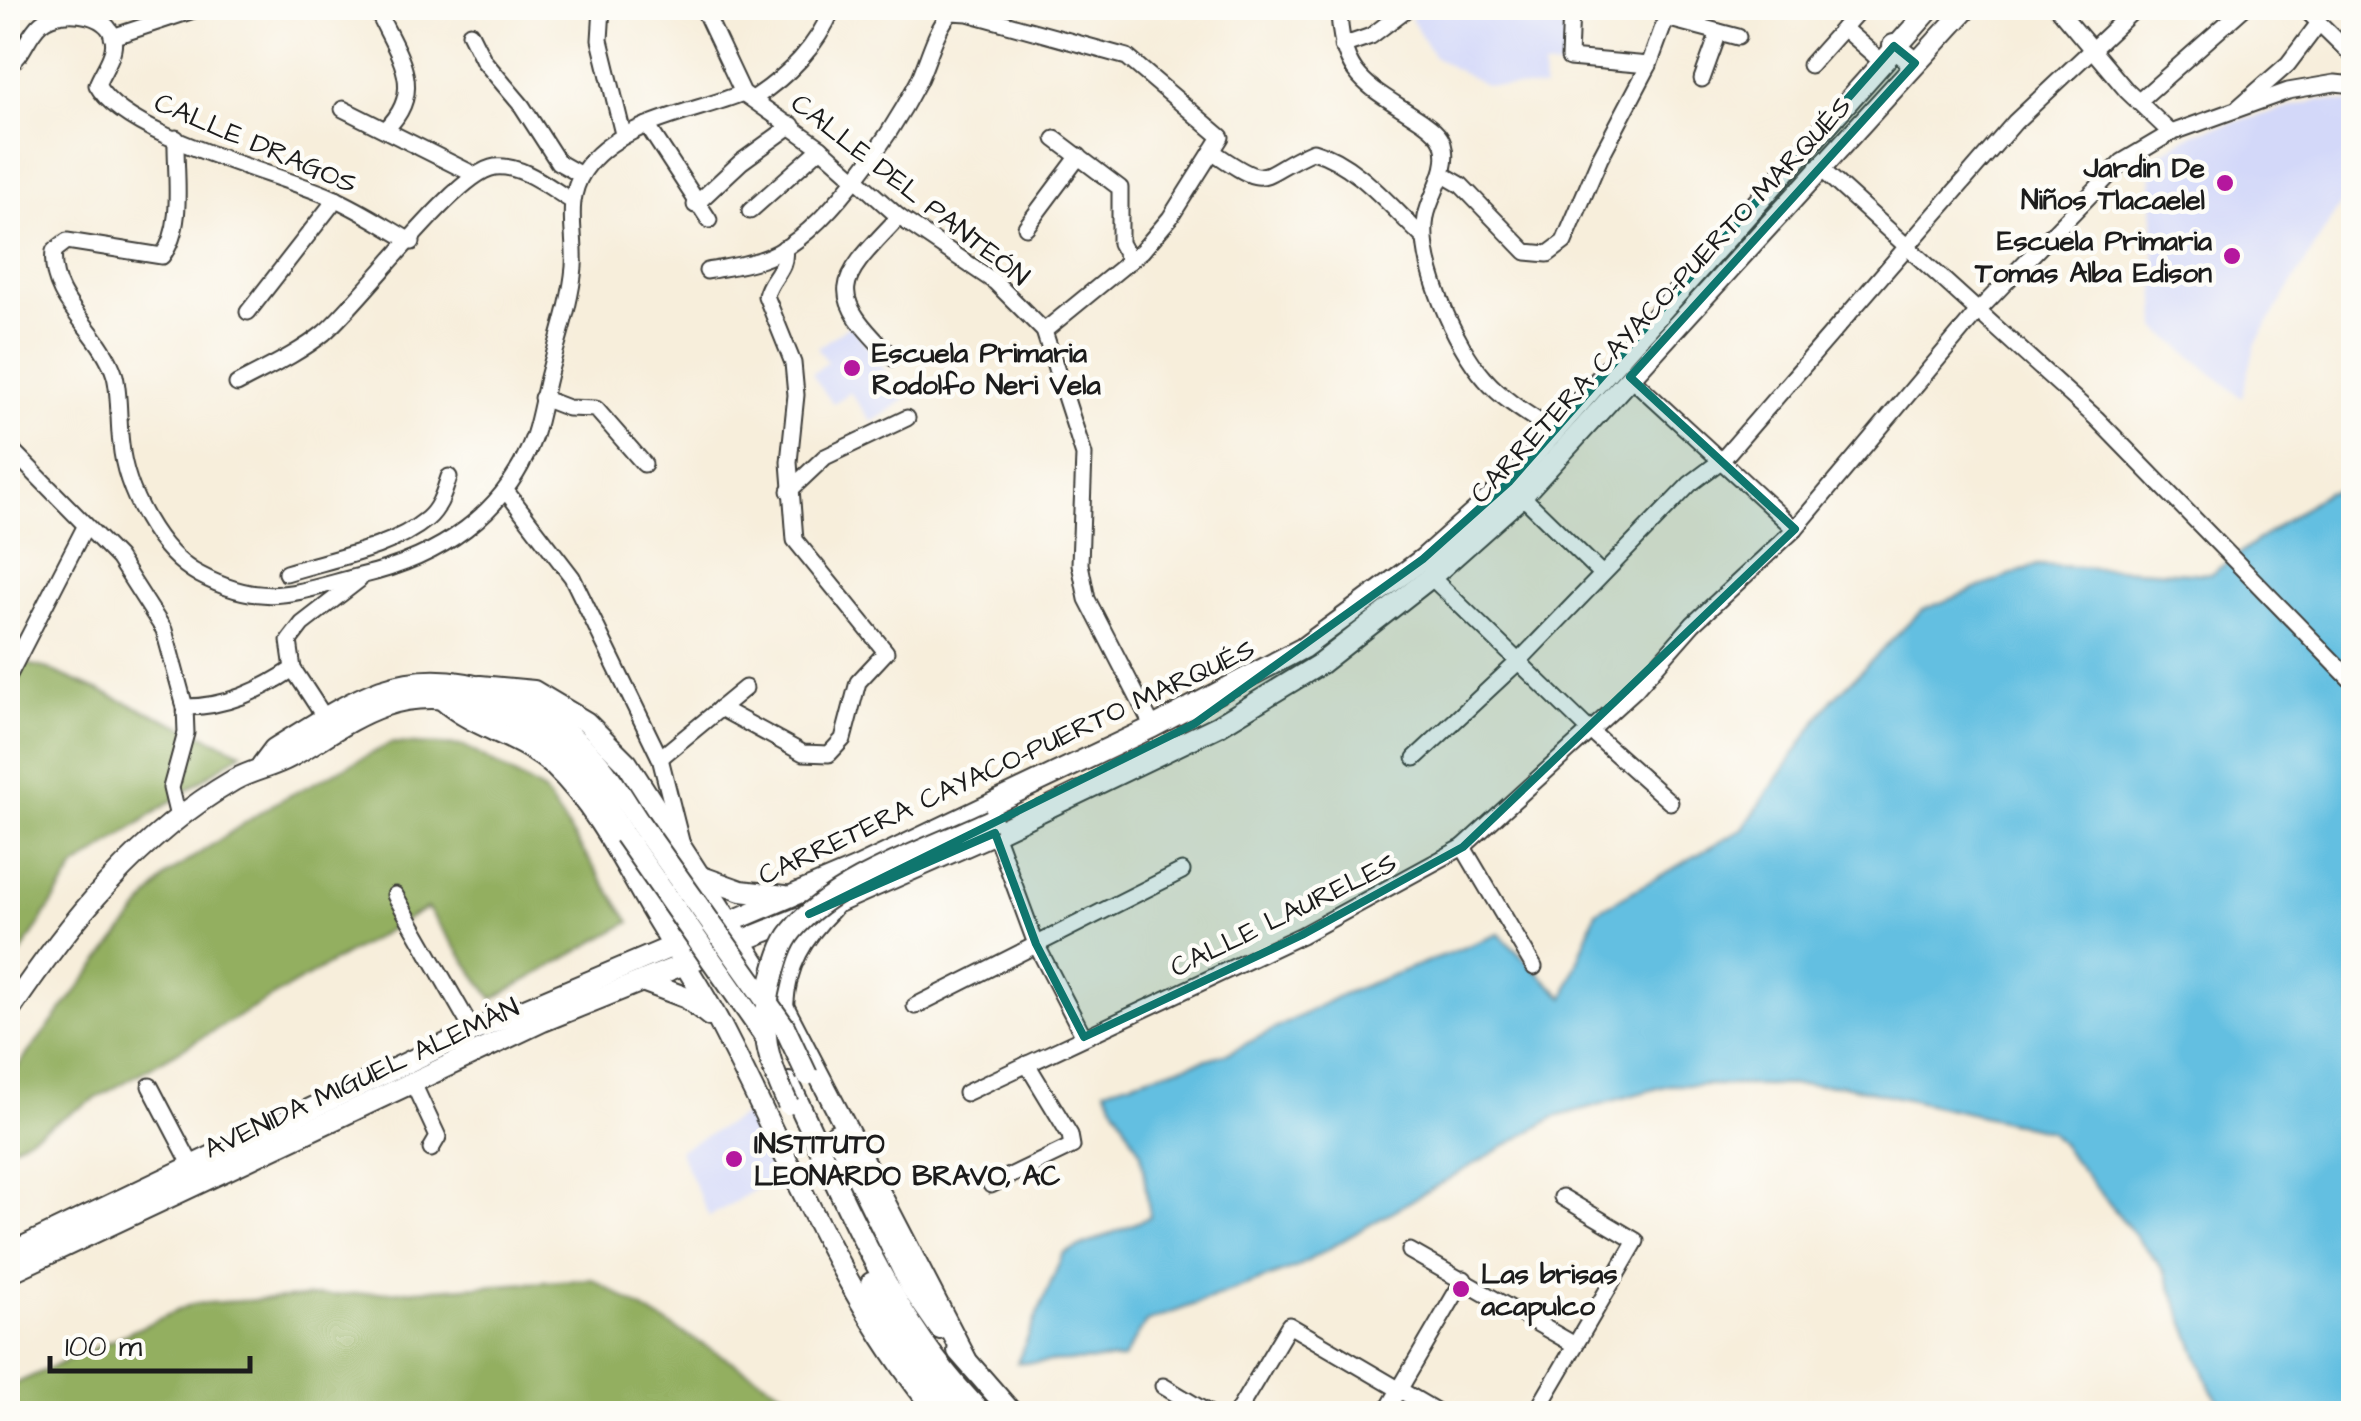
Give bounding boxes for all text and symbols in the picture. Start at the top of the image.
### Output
street label: CALLE DRAGOS [148,83,363,204]
street label: CALLE DEL PANTEÓN [782,85,1038,296]
street label: CARRETERA CAYACO-PUERTO MARQUÉS [1461,88,1861,512]
place label: Jardin De Niños Tlacaelel [2021,149,2205,220]
marker: Jardin De Niños Tlacaelel [2214,172,2236,194]
place label: Escuela Primaria Tomas Alba Edison [1974,222,2213,293]
marker: Escuela Primaria Tomas Alba Edison [2221,245,2243,267]
place label: Escuela Primaria Rodolfo Neri Vela [872,334,1102,405]
marker: Escuela Primaria Rodolfo Neri Vela [841,357,863,379]
street label: CARRETERA CAYACO-PUERTO MARQUÉS [752,630,1261,895]
street label: CALLE LAURELES [1164,843,1404,987]
street label: AVENIDA MIGUEL ALEMÁN [198,988,525,1169]
place label: INSTITUTO LEONARDO BRAVO, AC [754,1125,1061,1196]
marker: INSTITUTO LEONARDO BRAVO, AC [723,1148,745,1170]
place label: Las brisas acapulco [1481,1255,1618,1327]
marker: Las brisas acapulco [1450,1278,1472,1300]
scale bar [50,1311,250,1373]
text: 100 m [65,1326,143,1368]

